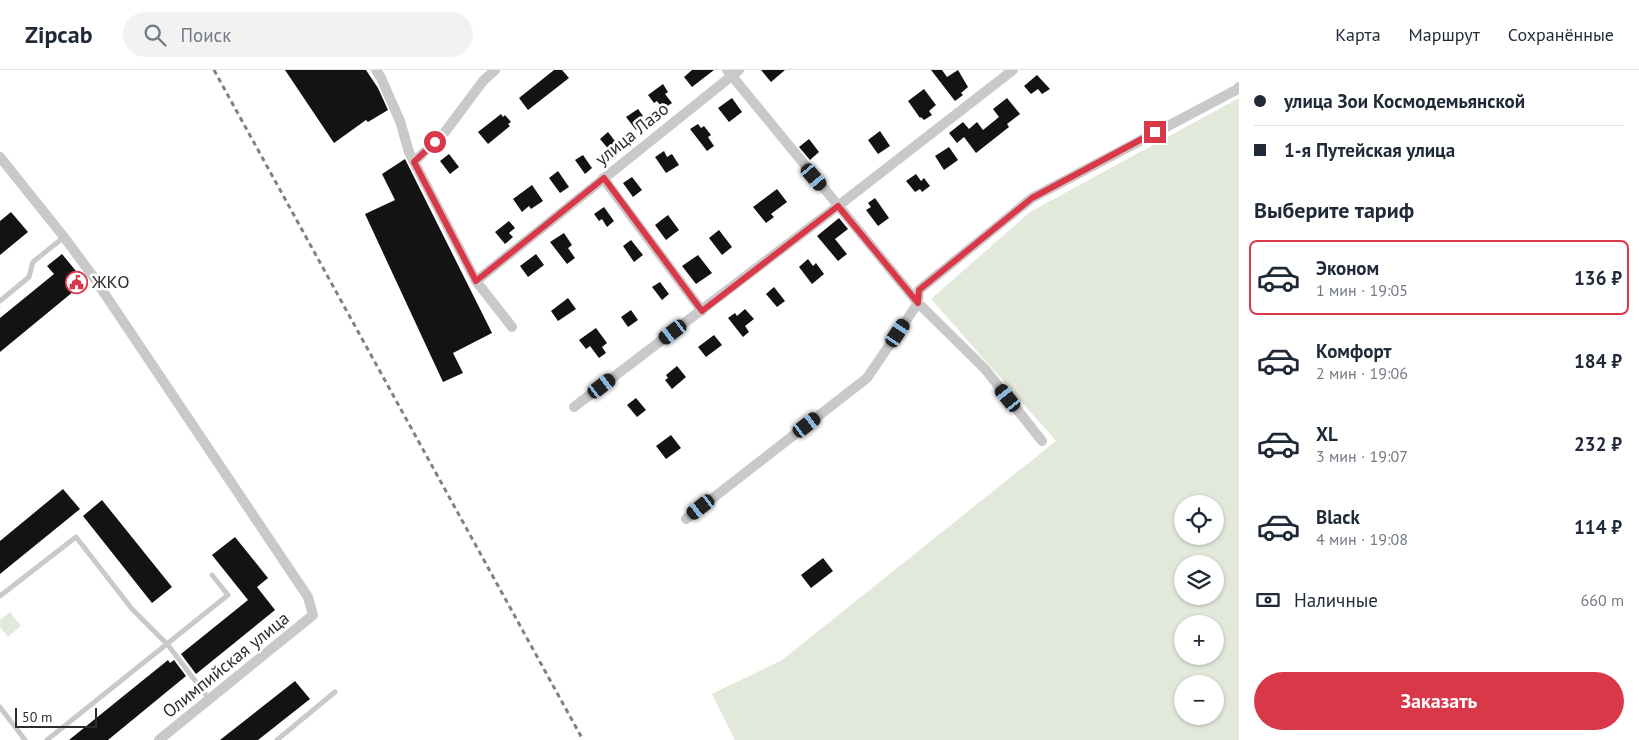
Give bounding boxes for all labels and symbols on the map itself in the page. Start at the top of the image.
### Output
street label: улица Лазо [590,97,673,170]
route end [1144,121,1166,143]
route start [424,131,446,153]
car [798,161,829,193]
public building icon: ЖКО [64,270,88,294]
place label: ЖКО [91,270,129,293]
car [883,316,912,350]
car [656,317,689,347]
car [585,371,618,401]
car [992,382,1023,414]
car [790,410,823,440]
car [684,492,717,522]
street label: Олимпийская улица [158,606,294,723]
scale bar [15,705,98,728]

